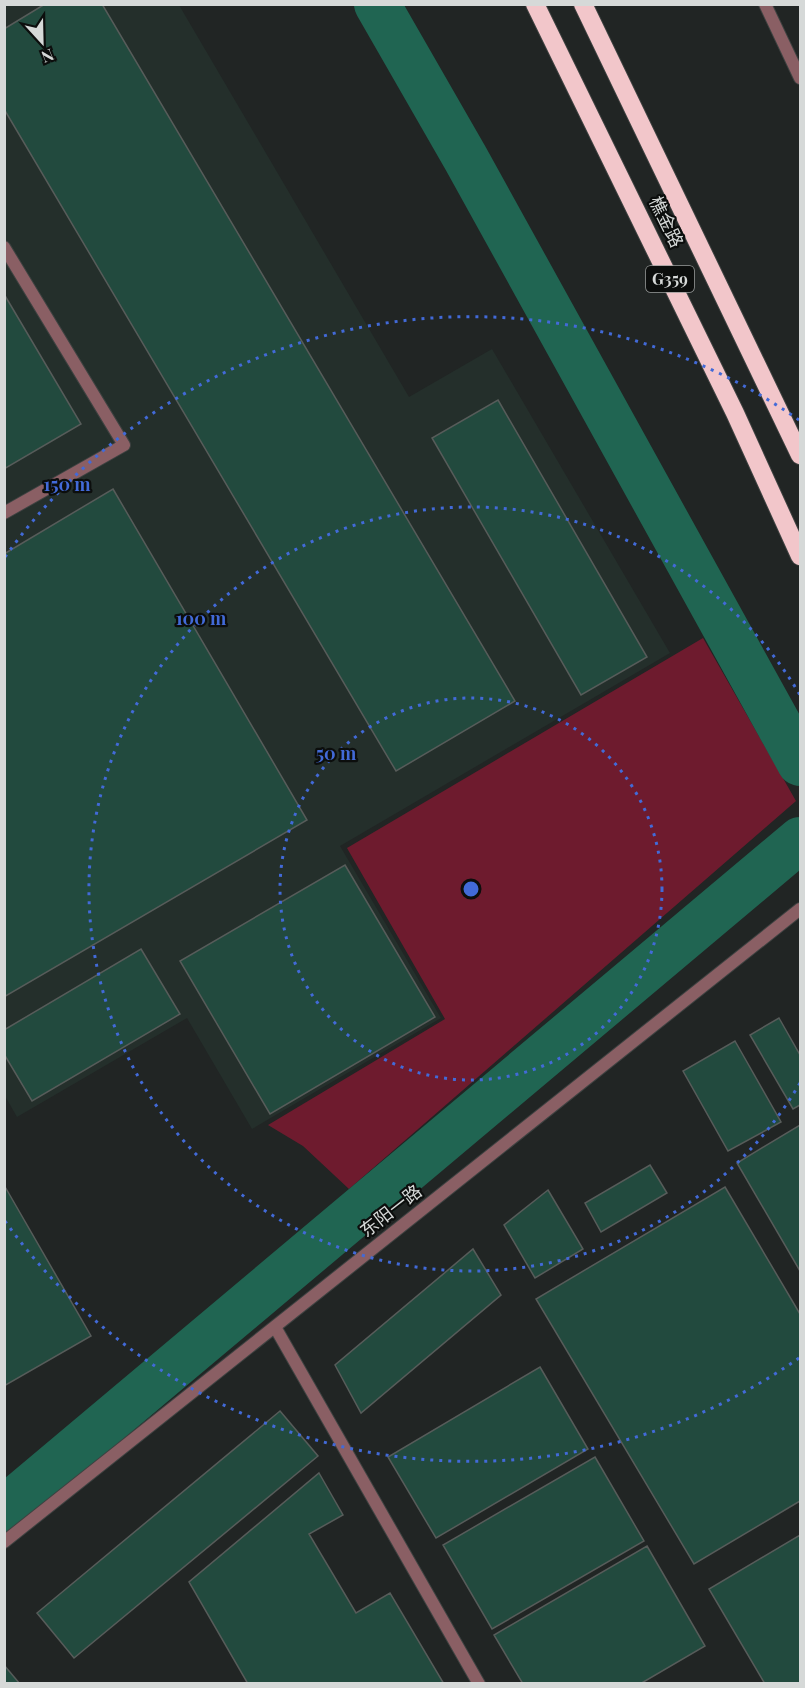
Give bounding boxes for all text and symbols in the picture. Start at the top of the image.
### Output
north arrow [12,12,72,72]
text: N [38,44,57,68]
street label: 樵金路 [644,192,690,251]
road number: G359 [646,266,694,292]
text: 150 m [43,472,91,496]
text: 100 m [176,606,227,630]
text: 50 m [316,741,357,765]
centre of rings [461,879,481,899]
street label: 东阳一路 [355,1179,426,1242]

